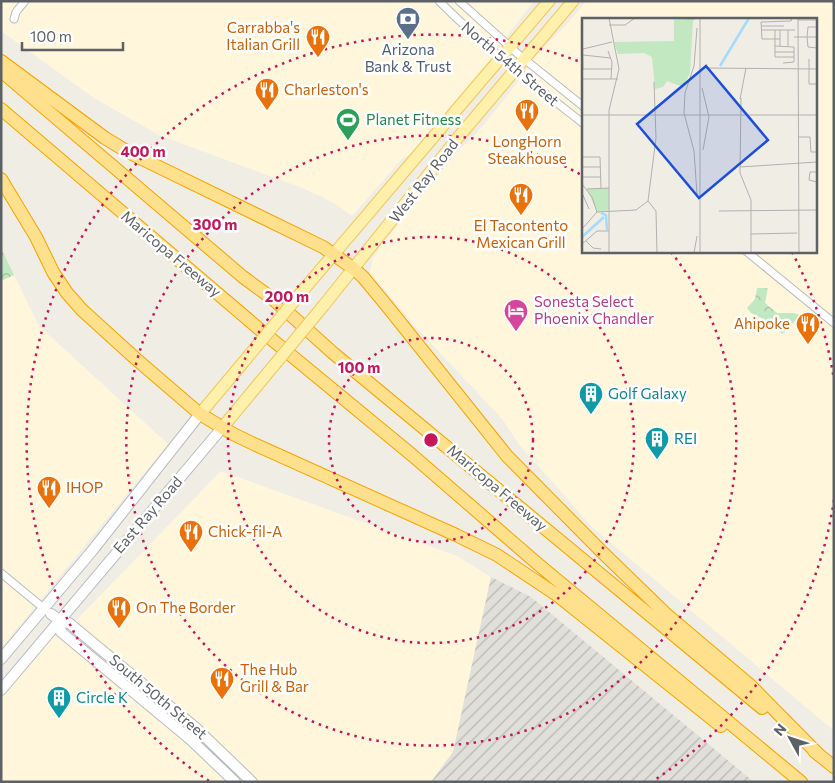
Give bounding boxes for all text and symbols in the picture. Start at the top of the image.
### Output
bank icon: Arizona Bank & Trust [395,6,421,40]
street label: North 54th Street [458,17,563,109]
place label: Carrabba's Italian Grill [226,18,300,53]
inset map [582,18,818,252]
scale bar [22,20,124,52]
restaurant icon: Carrabba's Italian Grill [305,24,331,58]
text: 100 m [30,27,72,45]
place label: Arizona Bank & Trust [365,40,451,75]
restaurant icon: Charleston's [254,77,280,111]
place label: Charleston's [284,80,369,98]
restaurant icon: LongHorn Steakhouse [514,98,540,132]
sports icon: Planet Fitness [335,107,361,141]
place label: Planet Fitness [366,110,461,128]
place label: LongHorn Steakhouse [487,132,567,167]
street label: West Ray Road [385,135,461,226]
text: 400 m [120,142,166,160]
restaurant icon: El Tacontento Mexican Grill [508,182,534,216]
street label: Maricopa Freeway [118,206,225,300]
text: 300 m [193,215,237,233]
place label: El Tacontento Mexican Grill [474,216,568,251]
text: 200 m [265,287,309,305]
place label: Sonesta Select Phoenix Chandler [534,292,654,327]
hotel icon: Sonesta Select Phoenix Chandler [503,298,529,332]
restaurant icon: Ahipoke [795,311,821,345]
place label: Ahipoke [734,314,790,332]
text: 100 m [338,358,380,376]
building icon: Golf Galaxy [578,381,604,415]
place label: Golf Galaxy [608,384,687,402]
building icon: REI [644,426,670,460]
place label: REI [674,429,697,447]
centre of rings [422,431,440,449]
street label: Maricopa Freeway [444,440,551,534]
street label: East Ray Road [109,472,185,556]
restaurant icon: IHOP [36,475,62,509]
place label: IHOP [66,478,103,496]
restaurant icon: Chick-fil-A [178,519,204,553]
place label: Chick-fil-A [208,522,282,540]
restaurant icon: On The Border [106,595,132,629]
place label: On The Border [136,598,236,616]
street label: South 50th Street [106,650,211,742]
place label: The Hub Grill & Bar [240,660,309,695]
restaurant icon: The Hub Grill & Bar [209,666,235,700]
building icon: Circle K [46,685,72,719]
place label: Circle K [76,688,128,706]
north arrow [765,713,815,763]
text: N [770,720,790,739]

